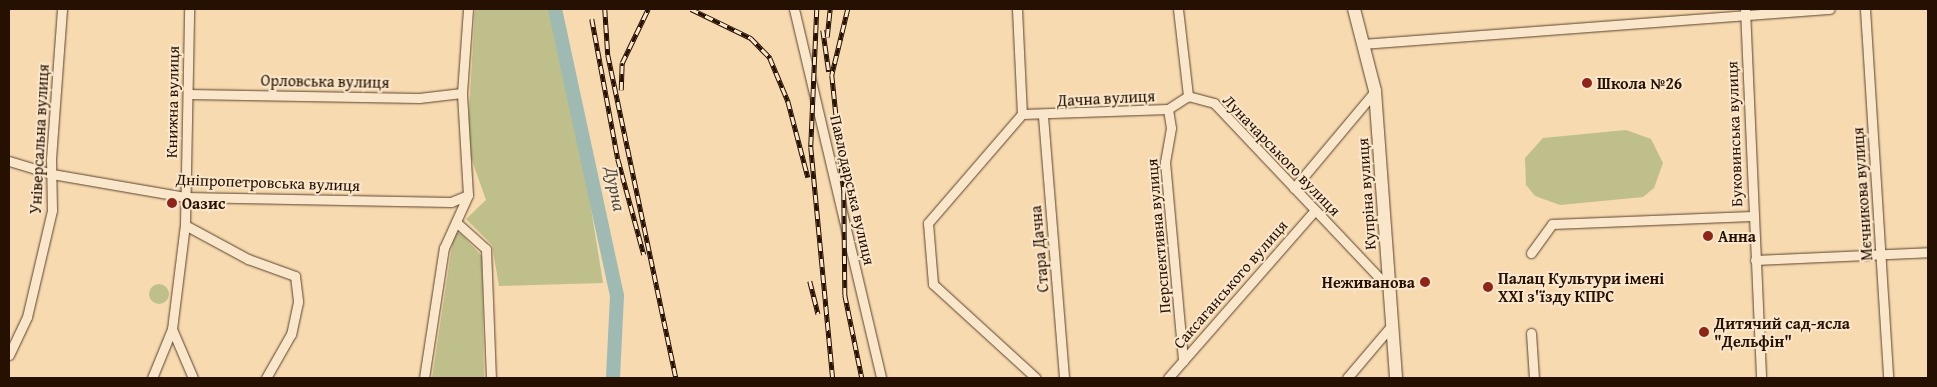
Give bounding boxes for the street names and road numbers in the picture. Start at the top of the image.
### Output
street label: Книжна вулиця [161,46,183,158]
street label: Буковинська вулиця [1722,61,1746,207]
street label: Універсальна вулиця [25,63,53,215]
street label: Орловська вулиця [260,70,390,92]
street label: Дачна вулиця [1056,86,1156,110]
street label: Луначарського вулиця [1219,90,1345,220]
street label: Павлодарська вулиця [826,113,880,267]
street label: Мєчникова вулиця [1848,127,1876,261]
street label: Купріна вулиця [1353,137,1379,251]
street label: Перспективна вулиця [1142,158,1174,314]
street label: Дніпропетровська вулиця [176,169,360,195]
street label: Стара Дачна [1026,205,1052,293]
street label: Саксаганського вулиця [1169,216,1291,352]

